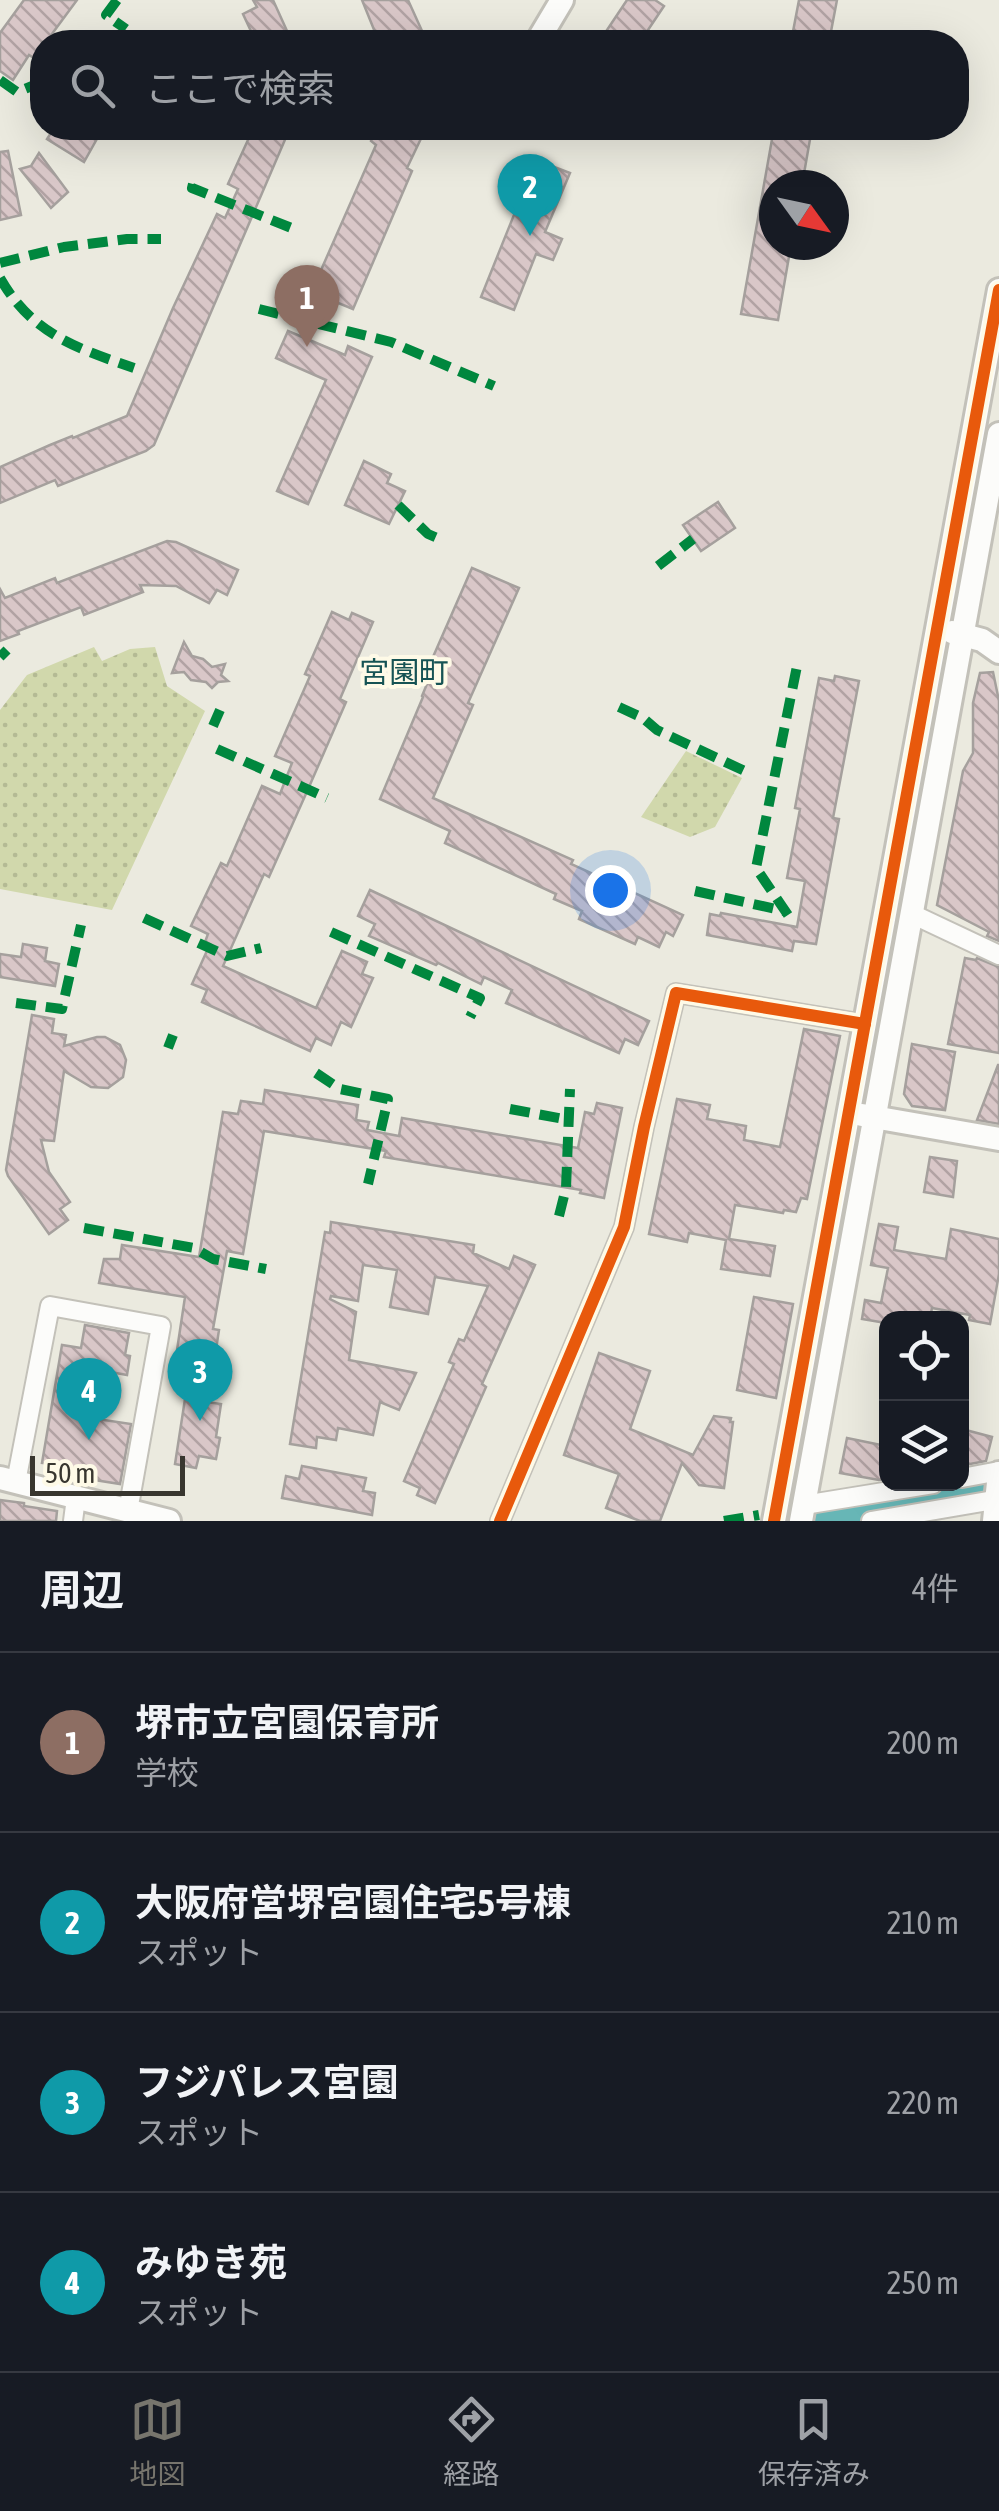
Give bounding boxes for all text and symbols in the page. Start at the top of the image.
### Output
search box [30,30,969,140]
icon: search [65,58,120,113]
text: ここで検索 [145,67,335,110]
pin: 2 [498,154,562,236]
north arrow [759,170,849,260]
pin: 1 [274,264,340,347]
district label: 宮園町 [359,655,449,689]
your location [585,865,636,916]
map controls [879,1311,969,1491]
button: locate [879,1311,969,1401]
pin: 3 [168,1338,232,1421]
pin: 4 [56,1358,122,1440]
button: layers [879,1401,969,1491]
scale bar [30,1451,185,1496]
text: 50 m [45,1457,95,1489]
text: 周辺 [40,1566,124,1614]
text: 4件 [912,1570,959,1607]
text: 堺市立宮園保育所 [135,1701,439,1744]
text: 1 [65,1724,80,1761]
text: 200 m [886,1724,959,1761]
text: 学校 [135,1754,199,1791]
text: 大阪府営堺宮園住宅5号棟 [135,1881,571,1924]
text: 2 [65,1904,80,1941]
text: 210 m [886,1904,959,1941]
text: スポット [135,1934,263,1971]
text: フジパレス宮園 [135,2061,399,2104]
text: 3 [65,2084,80,2121]
text: 220 m [886,2084,959,2121]
text: スポット [135,2114,263,2151]
text: みゆき苑 [135,2241,287,2284]
text: 4 [65,2264,80,2301]
text: 250 m [886,2264,959,2301]
text: スポット [135,2294,263,2331]
tab: 地図 [129,2392,185,2492]
tab: 経路 [443,2392,500,2492]
tab: 保存済み [758,2392,870,2492]

